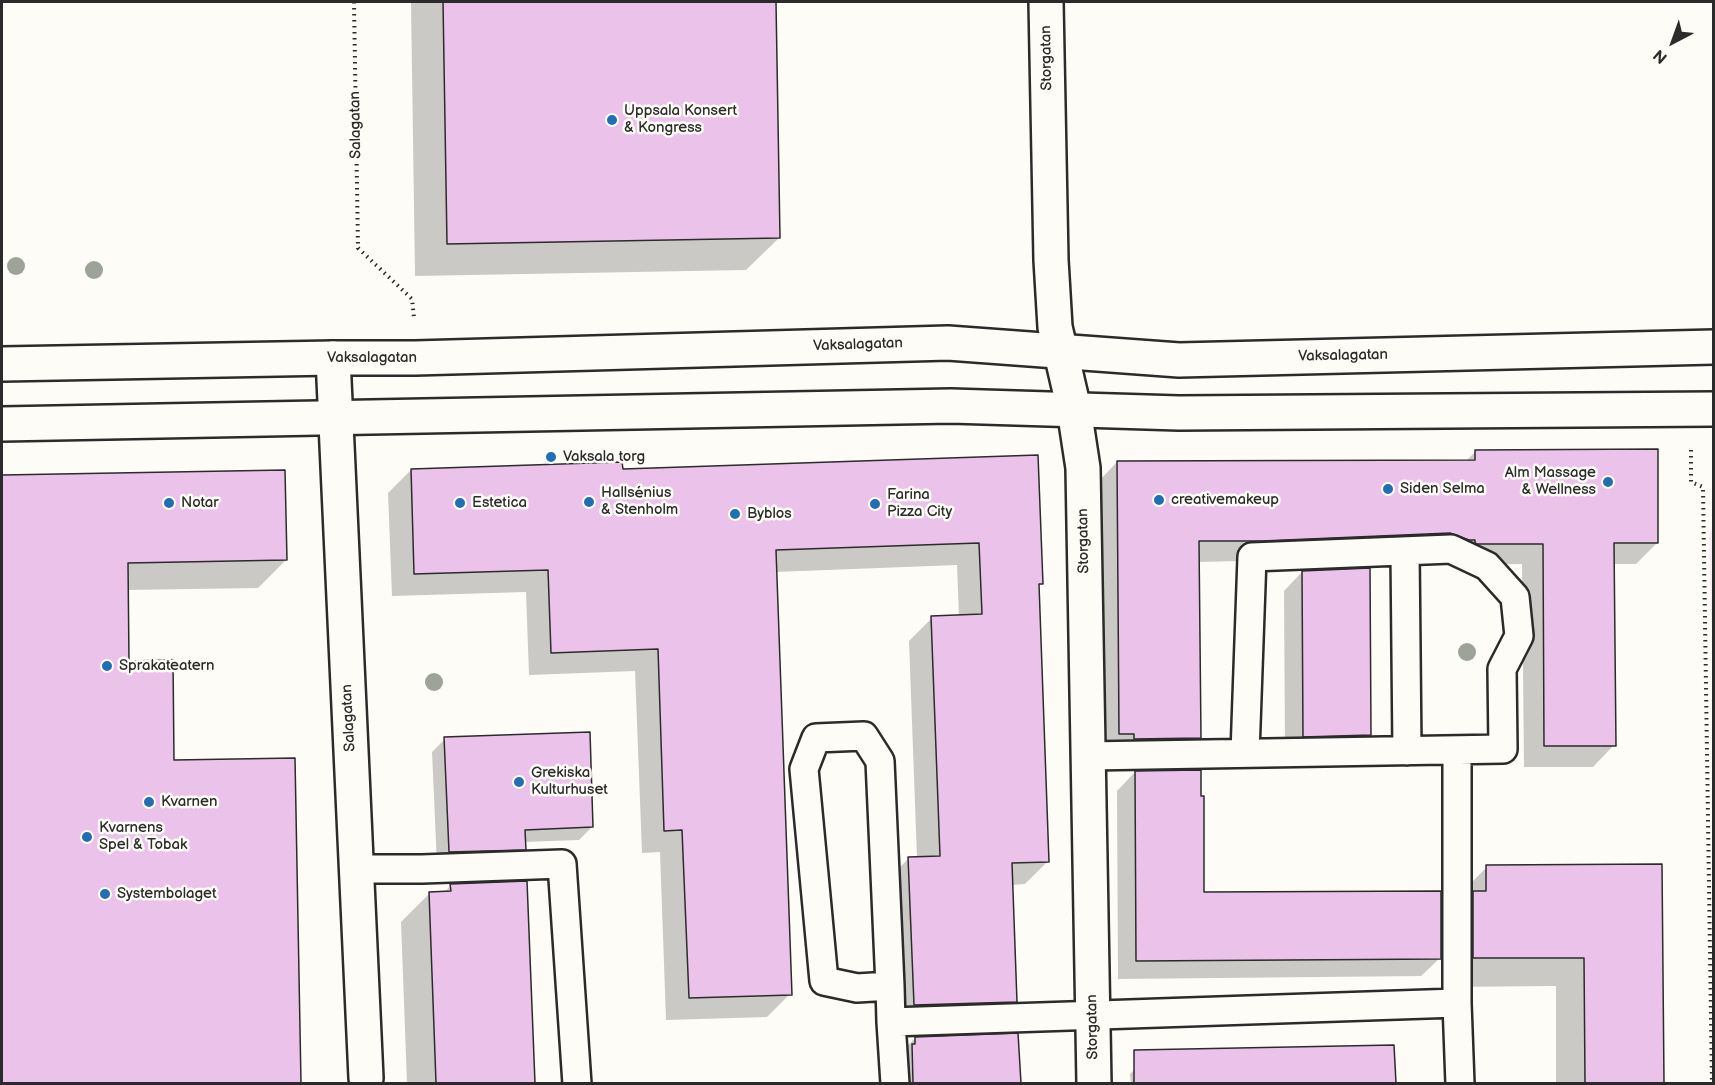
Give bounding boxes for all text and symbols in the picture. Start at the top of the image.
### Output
north arrow [1643,12,1703,72]
street label: Storgatan [1037,25,1057,91]
text: N [1650,45,1672,67]
street label: Salagatan [346,91,366,159]
place label: Uppsala Konsert & Kongress [624,102,737,137]
marker: Uppsala Konsert & Kongress [605,113,619,127]
street label: Vaksalagatan [813,334,903,356]
street label: Vaksalagatan [1298,346,1388,366]
street label: Vaksalagatan [327,349,417,367]
place label: Vaksala torg [563,448,645,466]
marker: Vaksala torg [544,450,558,464]
place label: Alm Massage & Wellness [1505,464,1596,499]
marker: Alm Massage & Wellness [1601,475,1615,489]
place label: Siden Selma [1400,480,1485,498]
marker: Siden Selma [1381,482,1395,496]
place label: Hallsénius & Stenholm [601,484,678,519]
place label: Farina Pizza City [887,486,952,521]
place label: creativemakeup [1171,491,1279,509]
marker: creativemakeup [1152,493,1166,507]
place label: Notar [181,494,219,512]
place label: Estetica [472,494,527,512]
marker: Hallsénius & Stenholm [582,495,596,509]
marker: Notar [162,496,176,510]
marker: Estetica [453,496,467,510]
marker: Farina Pizza City [868,497,882,511]
place label: Byblos [747,505,792,523]
marker: Byblos [728,507,742,521]
street label: Storgatan [1074,508,1094,574]
place label: Sprakateatern [119,657,214,675]
marker: Sprakateatern [100,659,114,673]
street label: Salagatan [338,684,360,752]
place label: Grekiska Kulturhuset [531,764,608,799]
marker: Grekiska Kulturhuset [512,775,526,789]
place label: Kvarnen [161,793,217,811]
marker: Kvarnen [142,795,156,809]
place label: Kvarnens Spel & Tobak [99,819,187,854]
marker: Kvarnens Spel & Tobak [80,830,94,844]
place label: Systembolaget [117,885,217,903]
marker: Systembolaget [98,887,112,901]
street label: Storgatan [1083,994,1103,1060]

